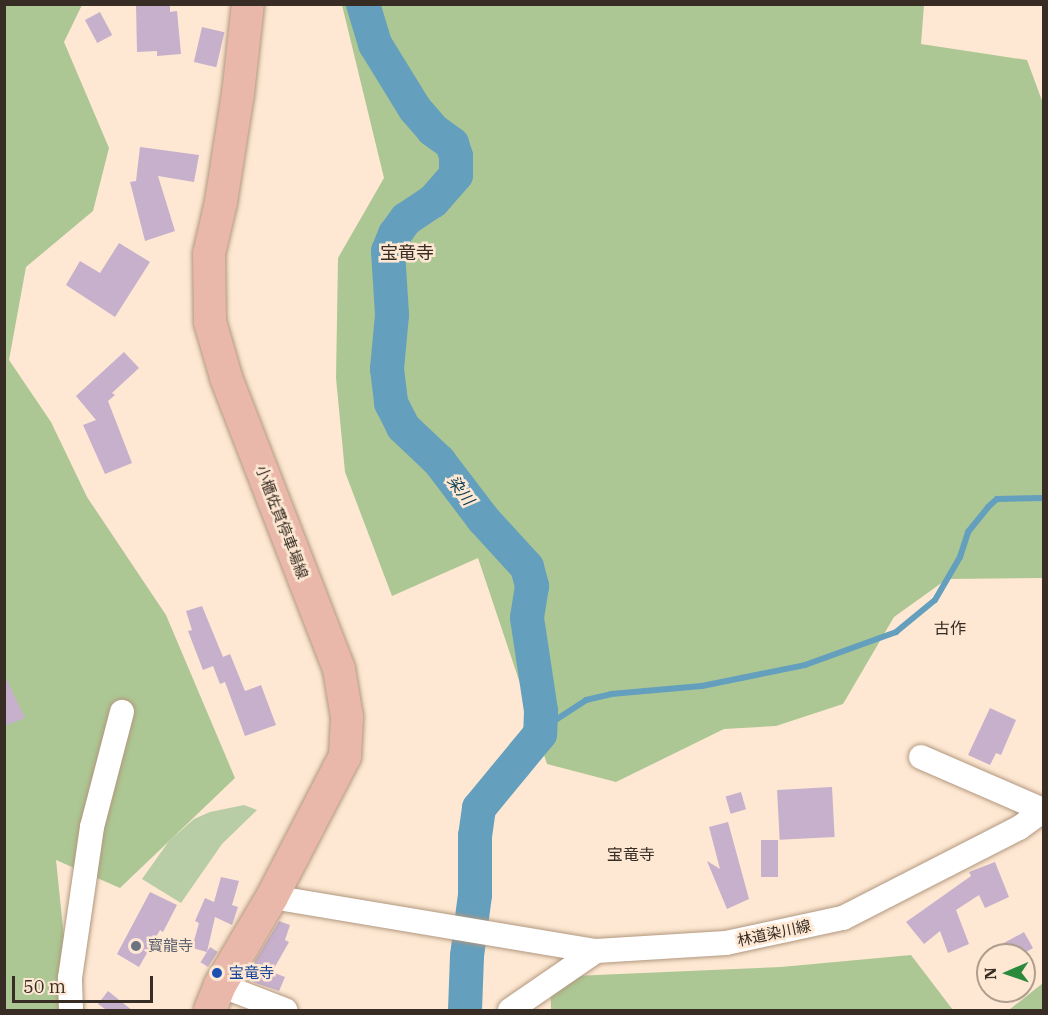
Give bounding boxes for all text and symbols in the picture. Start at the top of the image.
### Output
district label: 宝竜寺 [380,242,434,264]
street label: 小櫃佐貫停車場線 [252,463,312,581]
water label: 染川 [444,471,478,509]
district label: 古作 [934,618,966,638]
district label: 宝竜寺 [607,844,655,864]
street label: 林道染川線 [735,916,813,950]
place label: 寳龍寺 [148,937,193,955]
marker: 寳龍寺 [129,939,143,953]
north arrow [976,943,1036,1003]
scale bar [15,964,156,1002]
place label: 宝竜寺 [229,964,274,982]
marker: 宝竜寺 [210,966,224,980]
text: N [980,967,1000,980]
text: 50 m [23,975,66,998]

